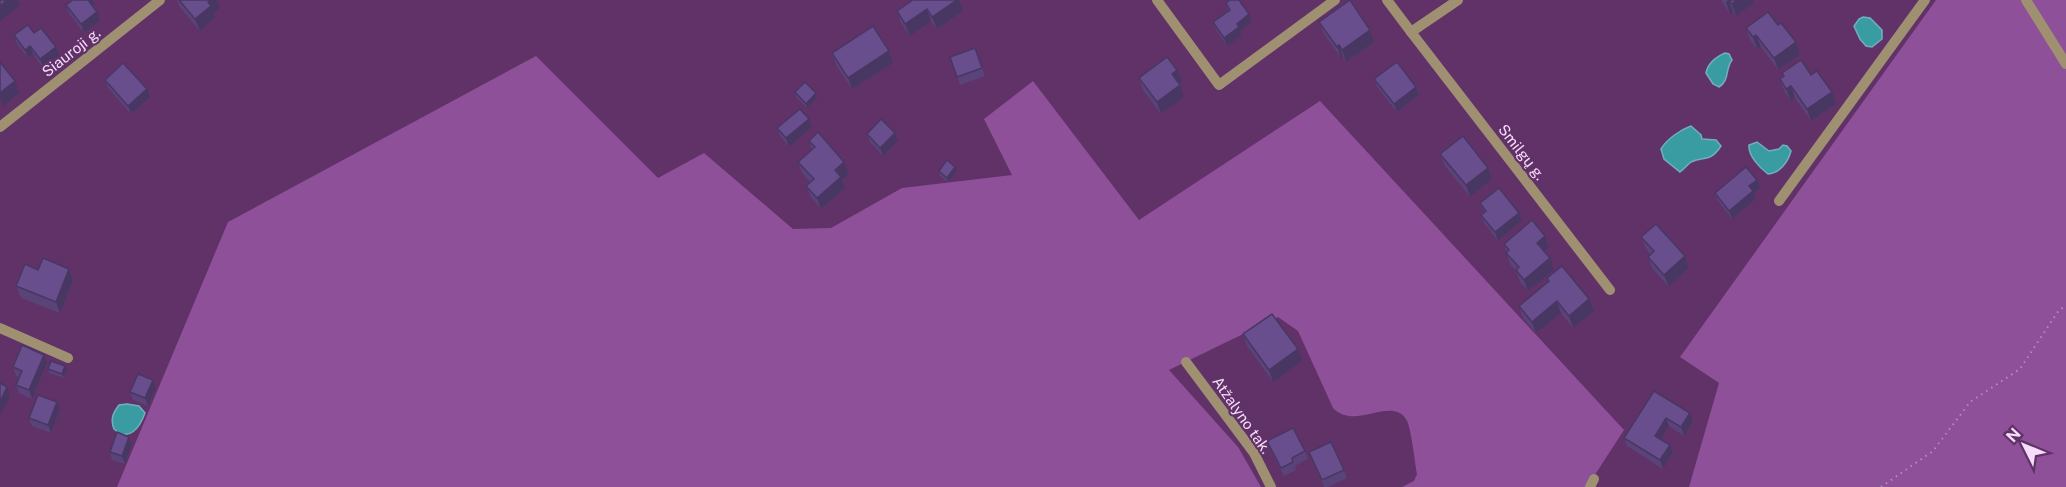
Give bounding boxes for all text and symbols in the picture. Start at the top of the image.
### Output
street label: Siauroji g. [39,24,103,80]
street label: Smilgų g. [1495,121,1549,183]
street label: Atžalyno tak. [1209,373,1275,457]
north arrow [1994,415,2054,475]
text: N [2002,424,2025,446]

